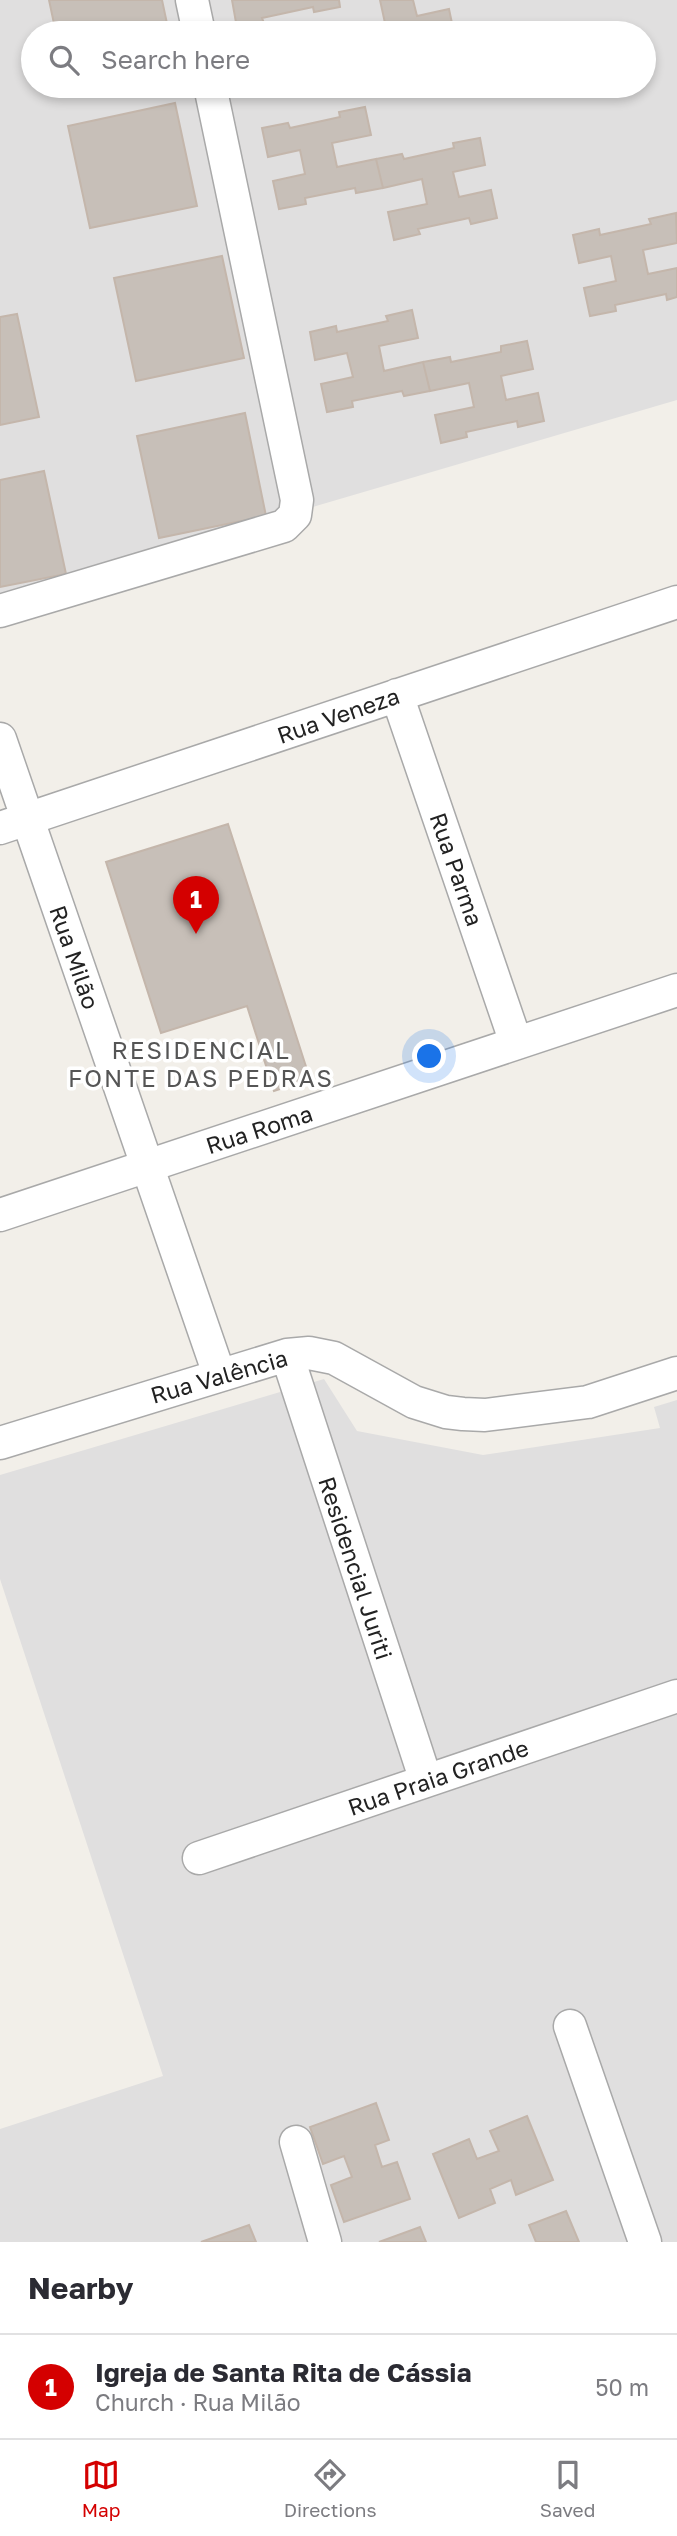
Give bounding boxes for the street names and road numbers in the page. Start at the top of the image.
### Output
street label: Rua Veneza [273,681,403,749]
street label: Rua Parma [425,809,489,929]
street label: Rua Milão [44,901,106,1013]
street label: Rua Roma [202,1099,316,1159]
street label: Rua Valência [147,1343,291,1409]
street label: Residencial Juriti [313,1473,399,1663]
street label: Rua Praia Grande [344,1733,532,1821]

